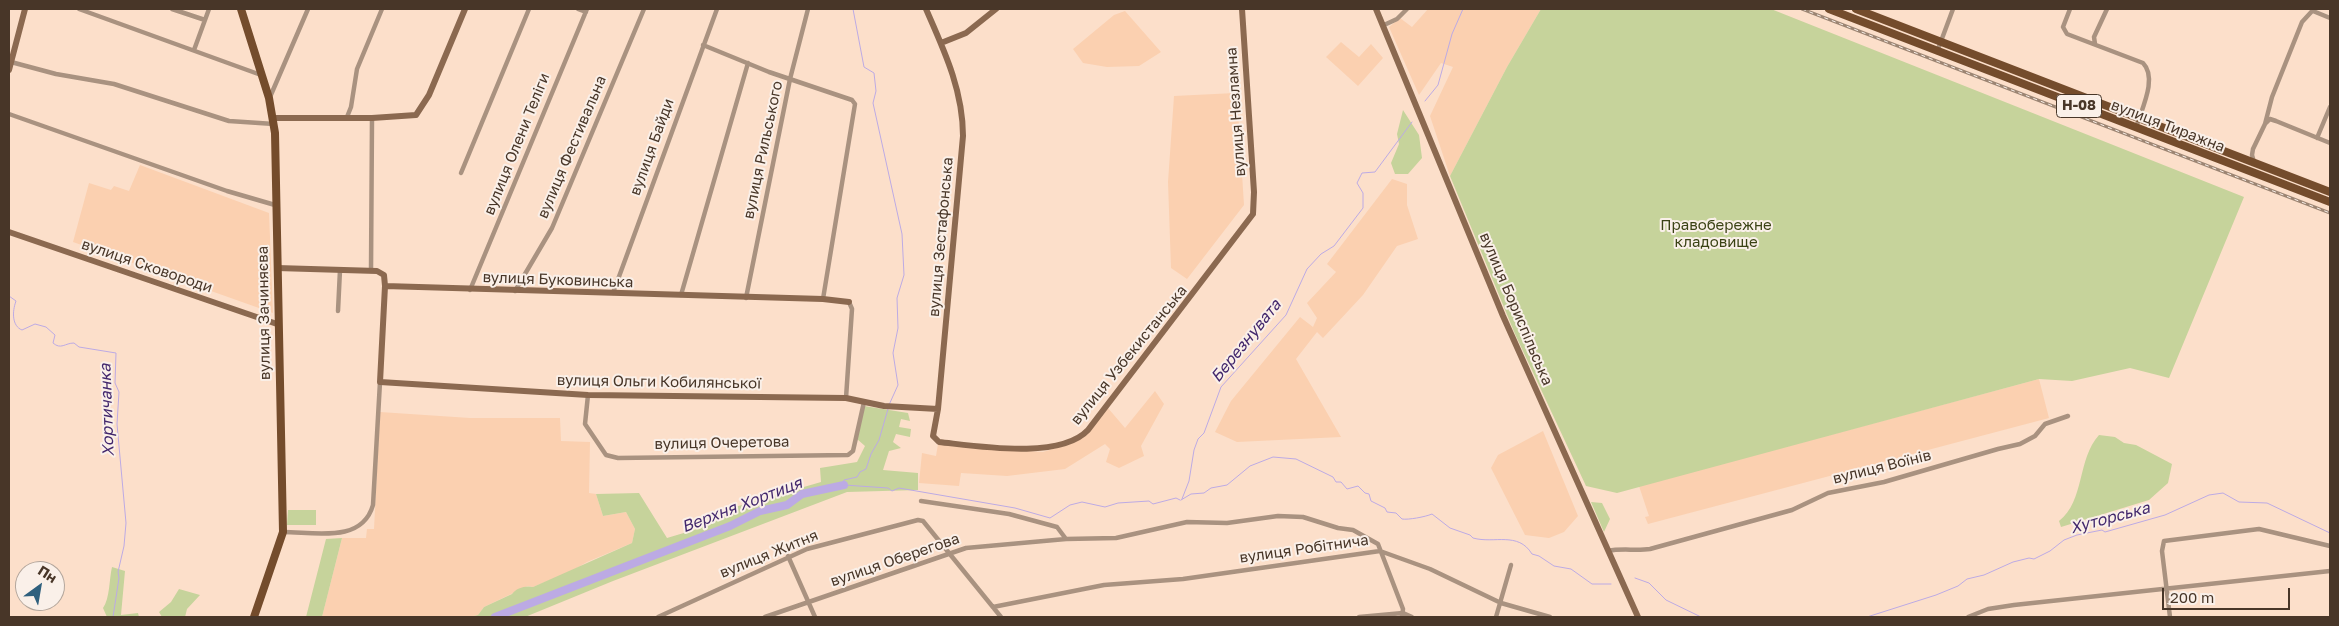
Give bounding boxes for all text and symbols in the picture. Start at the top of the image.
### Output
street label: вулиця Незламна [1223,47,1249,177]
street label: вулиця Олени Теліги [480,70,554,218]
street label: вулиця Фестивальна [534,73,610,221]
street label: вулиця Рильського [740,79,786,221]
road number: Н-08 [2056,94,2102,118]
street label: вулиця Байди [626,96,678,198]
street label: вулиця Тиражна [2109,96,2227,156]
street label: вулиця Зестафонська [925,156,957,318]
park label: Правобережне кладовище [1660,216,1772,251]
street label: вулиця Бориспільська [1476,230,1556,388]
street label: вулиця Сковороди [79,235,215,297]
street label: вулиця Зачиняєва [254,246,274,380]
street label: вулиця Буковинська [482,268,634,292]
street label: вулиця Узбекистанська [1067,282,1191,428]
water label: Березнувата [1207,296,1285,386]
water label: Хортичанка [96,363,118,457]
street label: вулиця Ольги Кобилянської [557,371,761,393]
street label: вулиця Очеретова [654,433,790,453]
street label: вулиця Воїнів [1831,446,1933,488]
water label: Верхня Хортиця [679,473,805,537]
water label: Хуторська [2068,498,2152,538]
street label: вулиця Житня [717,526,821,582]
street label: вулиця Оберегова [828,529,962,591]
street label: вулиця Робітнича [1238,531,1370,567]
north arrow [15,561,65,611]
text: Пн [35,561,60,586]
scale bar [2164,578,2292,610]
text: 200 m [2170,588,2214,606]

